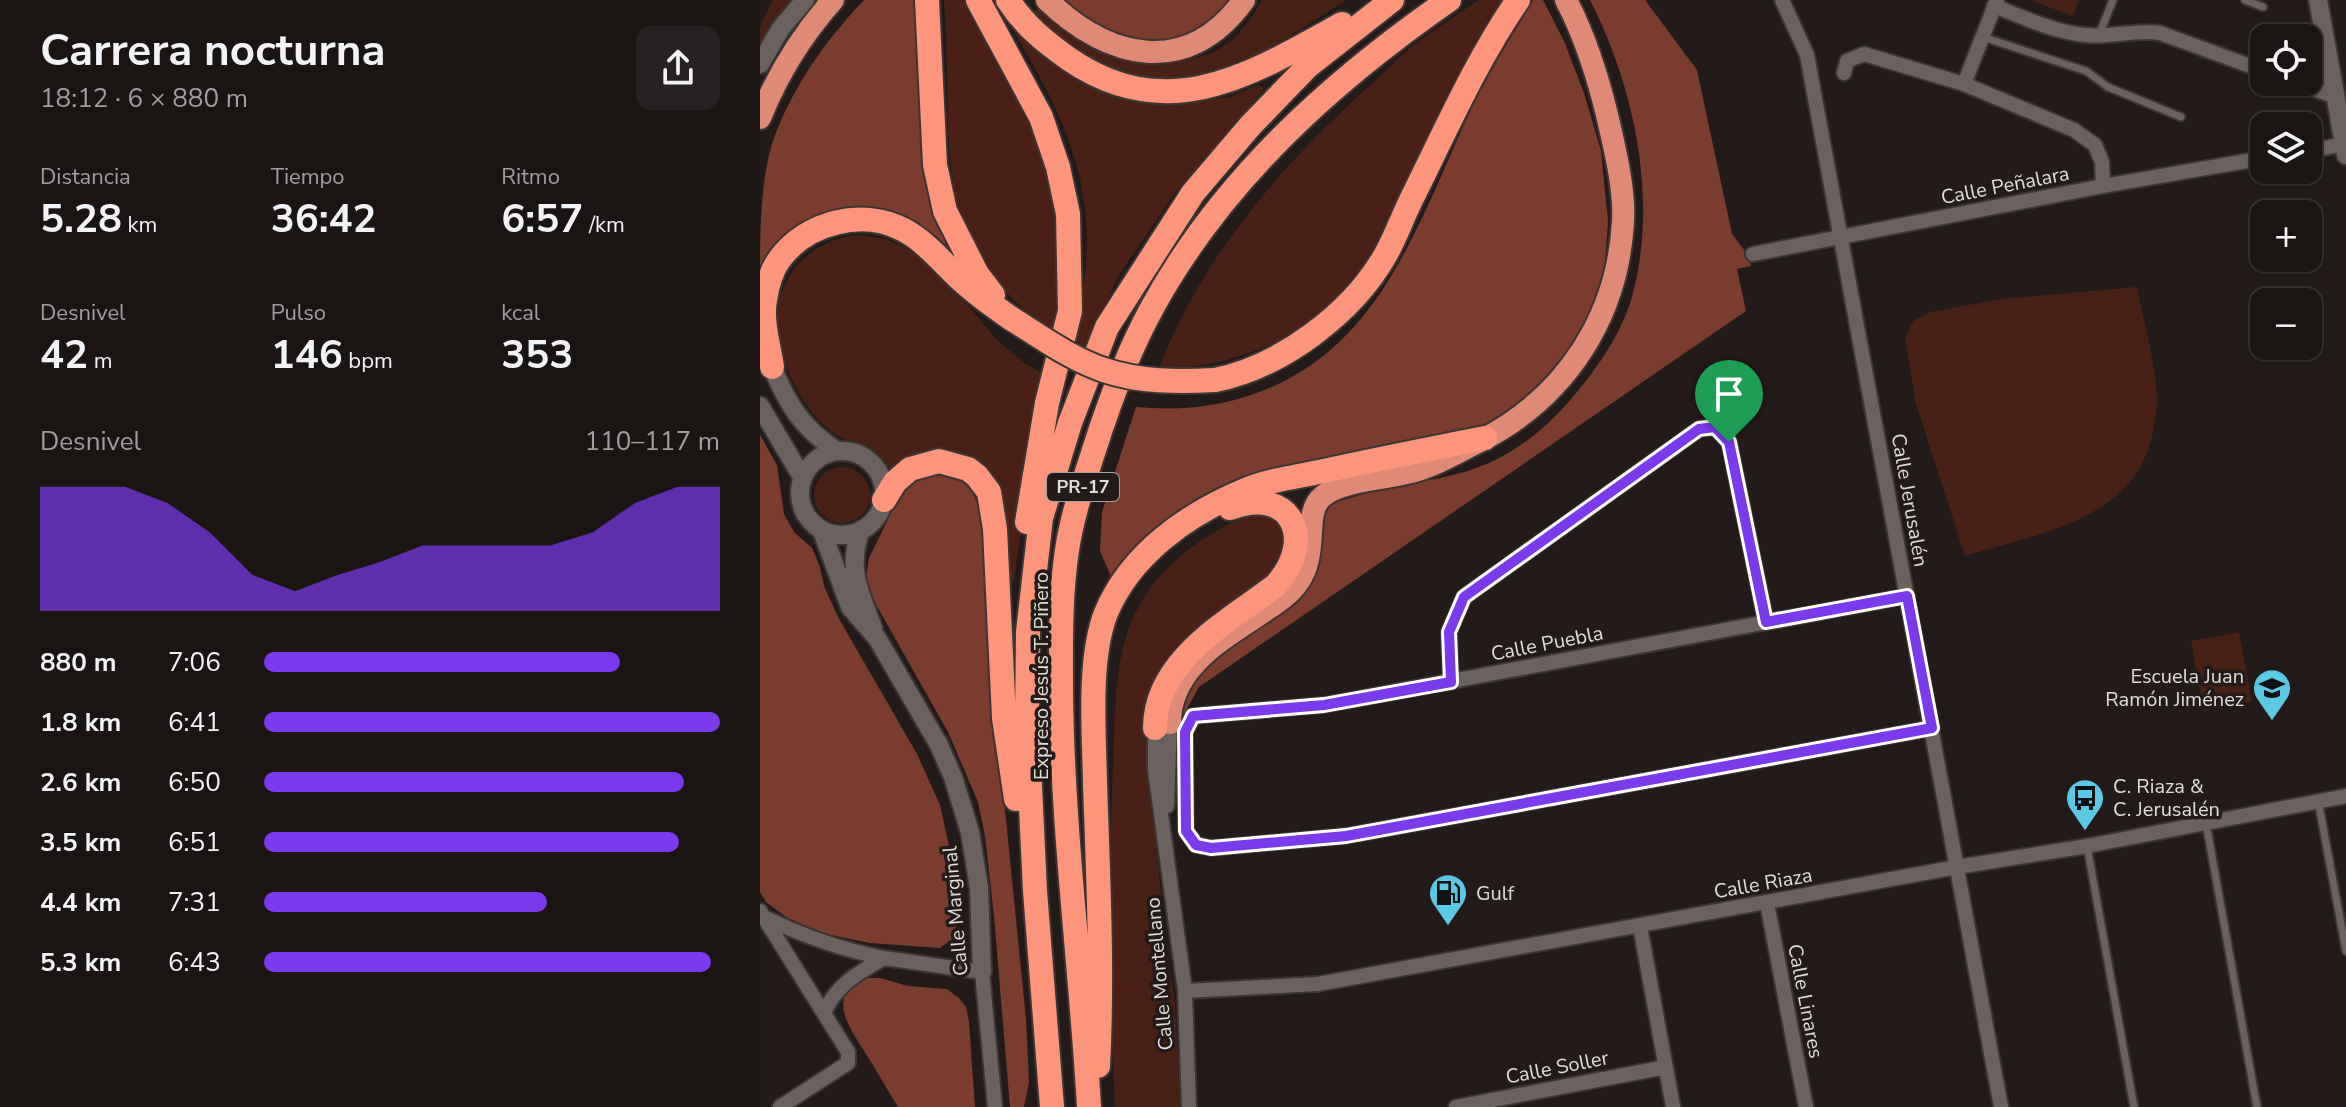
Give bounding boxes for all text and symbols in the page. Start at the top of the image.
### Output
text: Carrera nocturna [40,21,386,81]
map controls [2250,24,2322,360]
button: locate [2250,24,2322,96]
button: share [636,26,720,110]
text: 18:12 · 6 × 880 m [40,81,248,116]
button: layers [2250,112,2322,184]
street label: Calle Peñalara [1939,160,2072,211]
text: Distancia [40,162,131,192]
text: Tiempo [271,162,345,192]
text: Ritmo [501,162,560,192]
text: 5.28 [40,192,122,246]
text: 36:42 [271,192,377,246]
text: 6:57 [501,192,583,246]
button: + [2250,200,2322,272]
text: km [122,210,157,240]
text: /km [583,210,625,240]
button: − [2250,288,2322,360]
text: Desnivel [40,298,126,328]
text: Pulso [271,298,326,328]
text: kcal [501,298,540,328]
text: 42 [40,328,88,382]
text: 146 [271,328,343,382]
text: 353 [501,328,573,382]
text: m [88,346,113,376]
text: bpm [343,346,393,376]
pin [1695,360,1763,442]
icon: arrive [1707,372,1751,416]
text: Desnivel [40,424,141,459]
text: 110–117 m [584,424,720,459]
street label: Calle Jerusalén [1885,431,1935,569]
road number: PR-17 [1047,473,1119,501]
street label: Expreso Jesús T. Piñero [1028,572,1055,780]
street label: Calle Puebla [1489,619,1606,668]
text: 880 m [40,645,117,680]
text: 7:06 [168,645,221,680]
place label: Escuela Juan Ramón Jiménez [2105,663,2244,713]
school or university icon: Escuela Juan Ramón Jiménez [2251,667,2293,722]
text: 1.8 km [40,705,121,740]
text: 6:41 [168,705,221,740]
text: 2.6 km [40,765,121,800]
text: 6:50 [168,765,221,800]
place label: C. Riaza & C. Jerusalén [2113,773,2220,823]
bus stop icon: C. Riaza & C. Jerusalén [2064,777,2106,832]
text: 3.5 km [40,825,121,860]
text: 6:51 [168,825,221,860]
street label: Calle Marginal [936,845,975,977]
street label: Calle Riaza [1712,862,1814,905]
fuel station icon: Gulf [1427,872,1469,927]
place label: Gulf [1476,880,1515,907]
text: 4.4 km [40,885,121,920]
text: 7:31 [168,885,221,920]
street label: Calle Montellano [1139,896,1180,1051]
street label: Calle Linares [1781,942,1830,1061]
text: 5.3 km [40,945,121,980]
text: 6:43 [168,945,221,980]
street label: Calle Soller [1503,1044,1611,1091]

